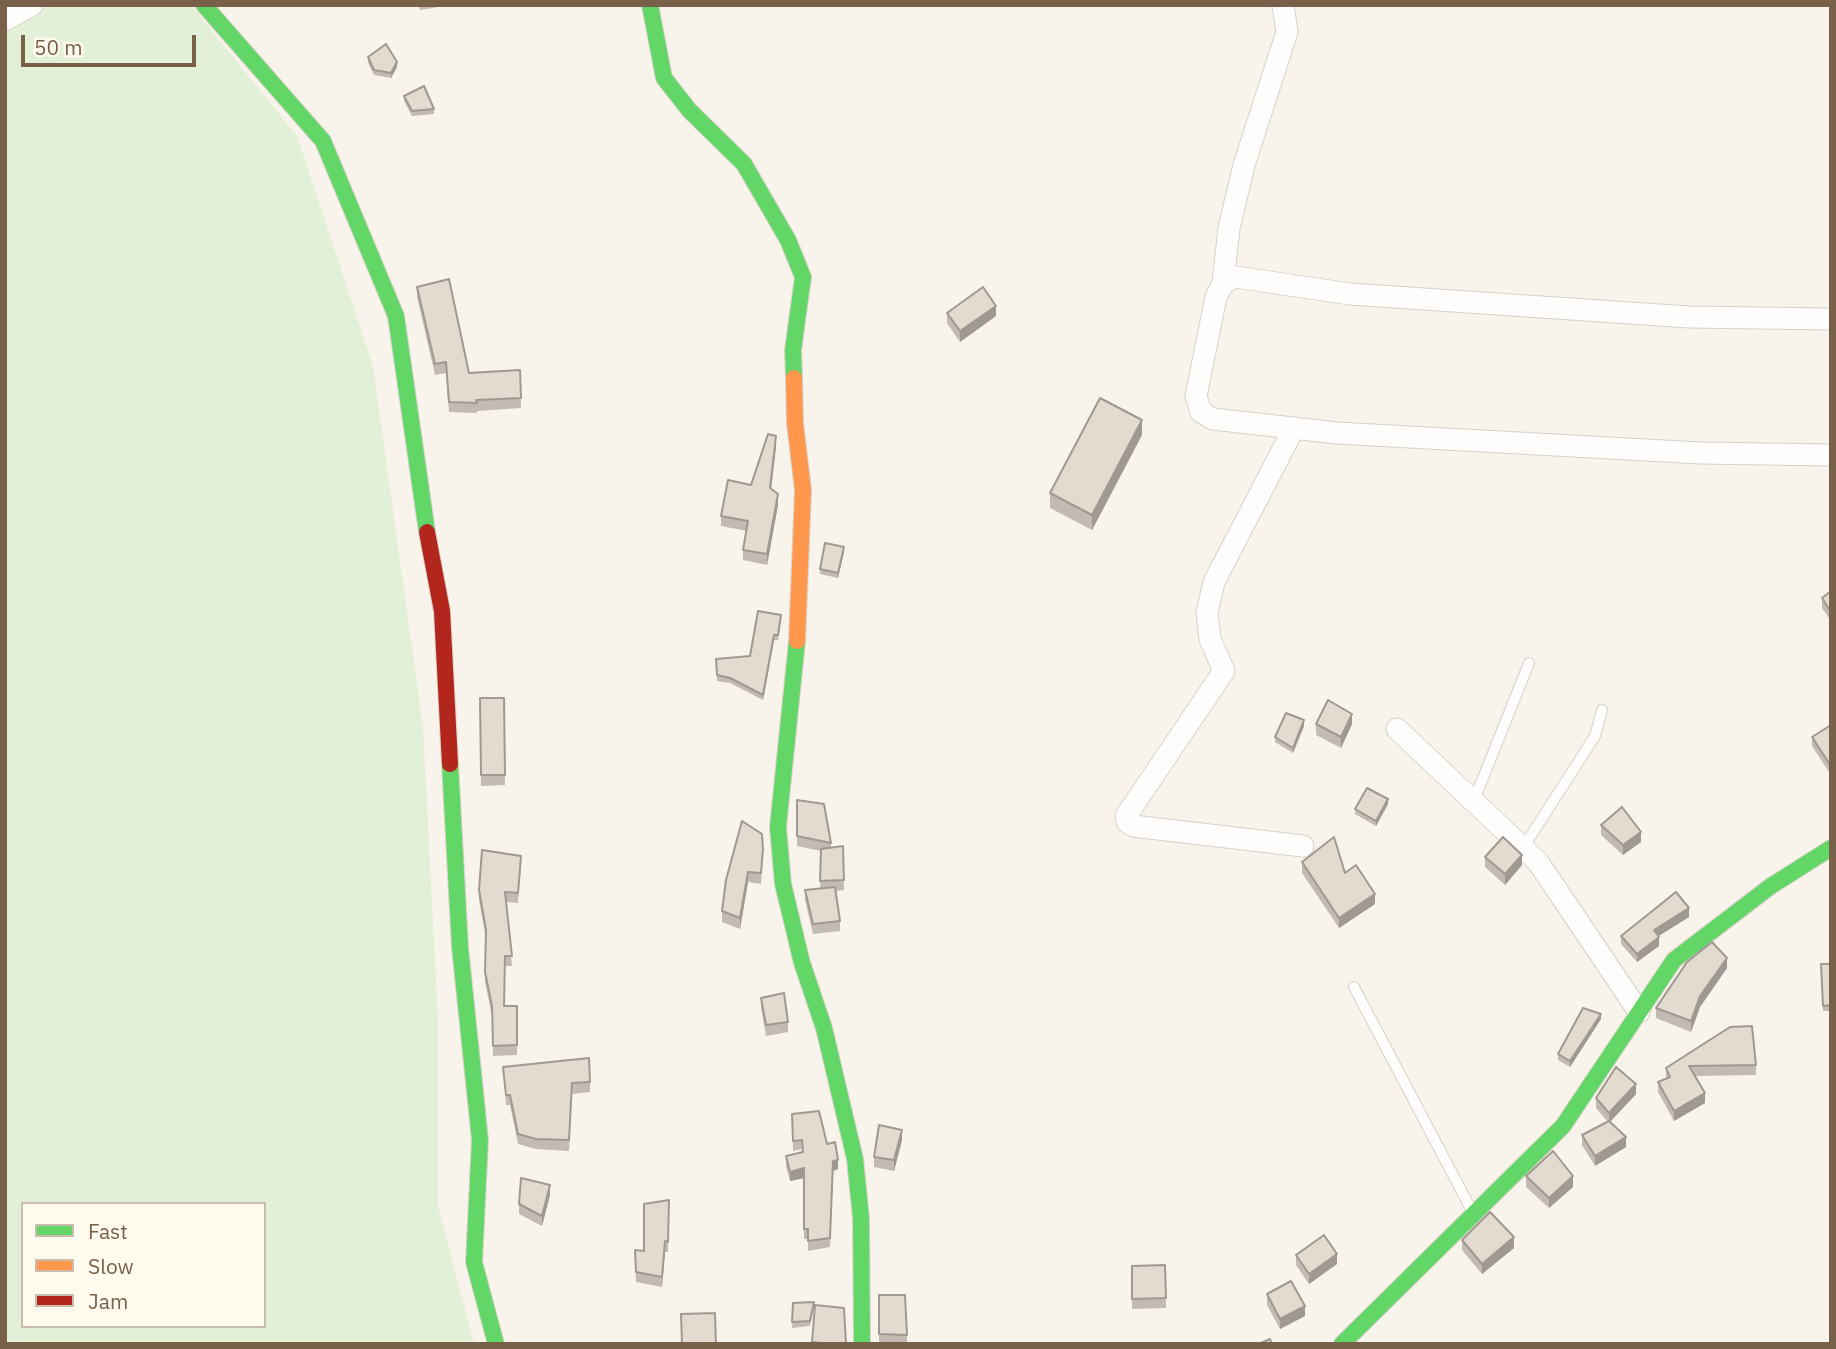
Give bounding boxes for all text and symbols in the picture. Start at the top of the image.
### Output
scale bar [24,21,200,65]
text: 50 m [34,33,83,61]
legend [21,1202,266,1328]
text: Fast [88,1217,128,1245]
text: Slow [88,1252,134,1280]
text: Jam [88,1287,128,1315]

